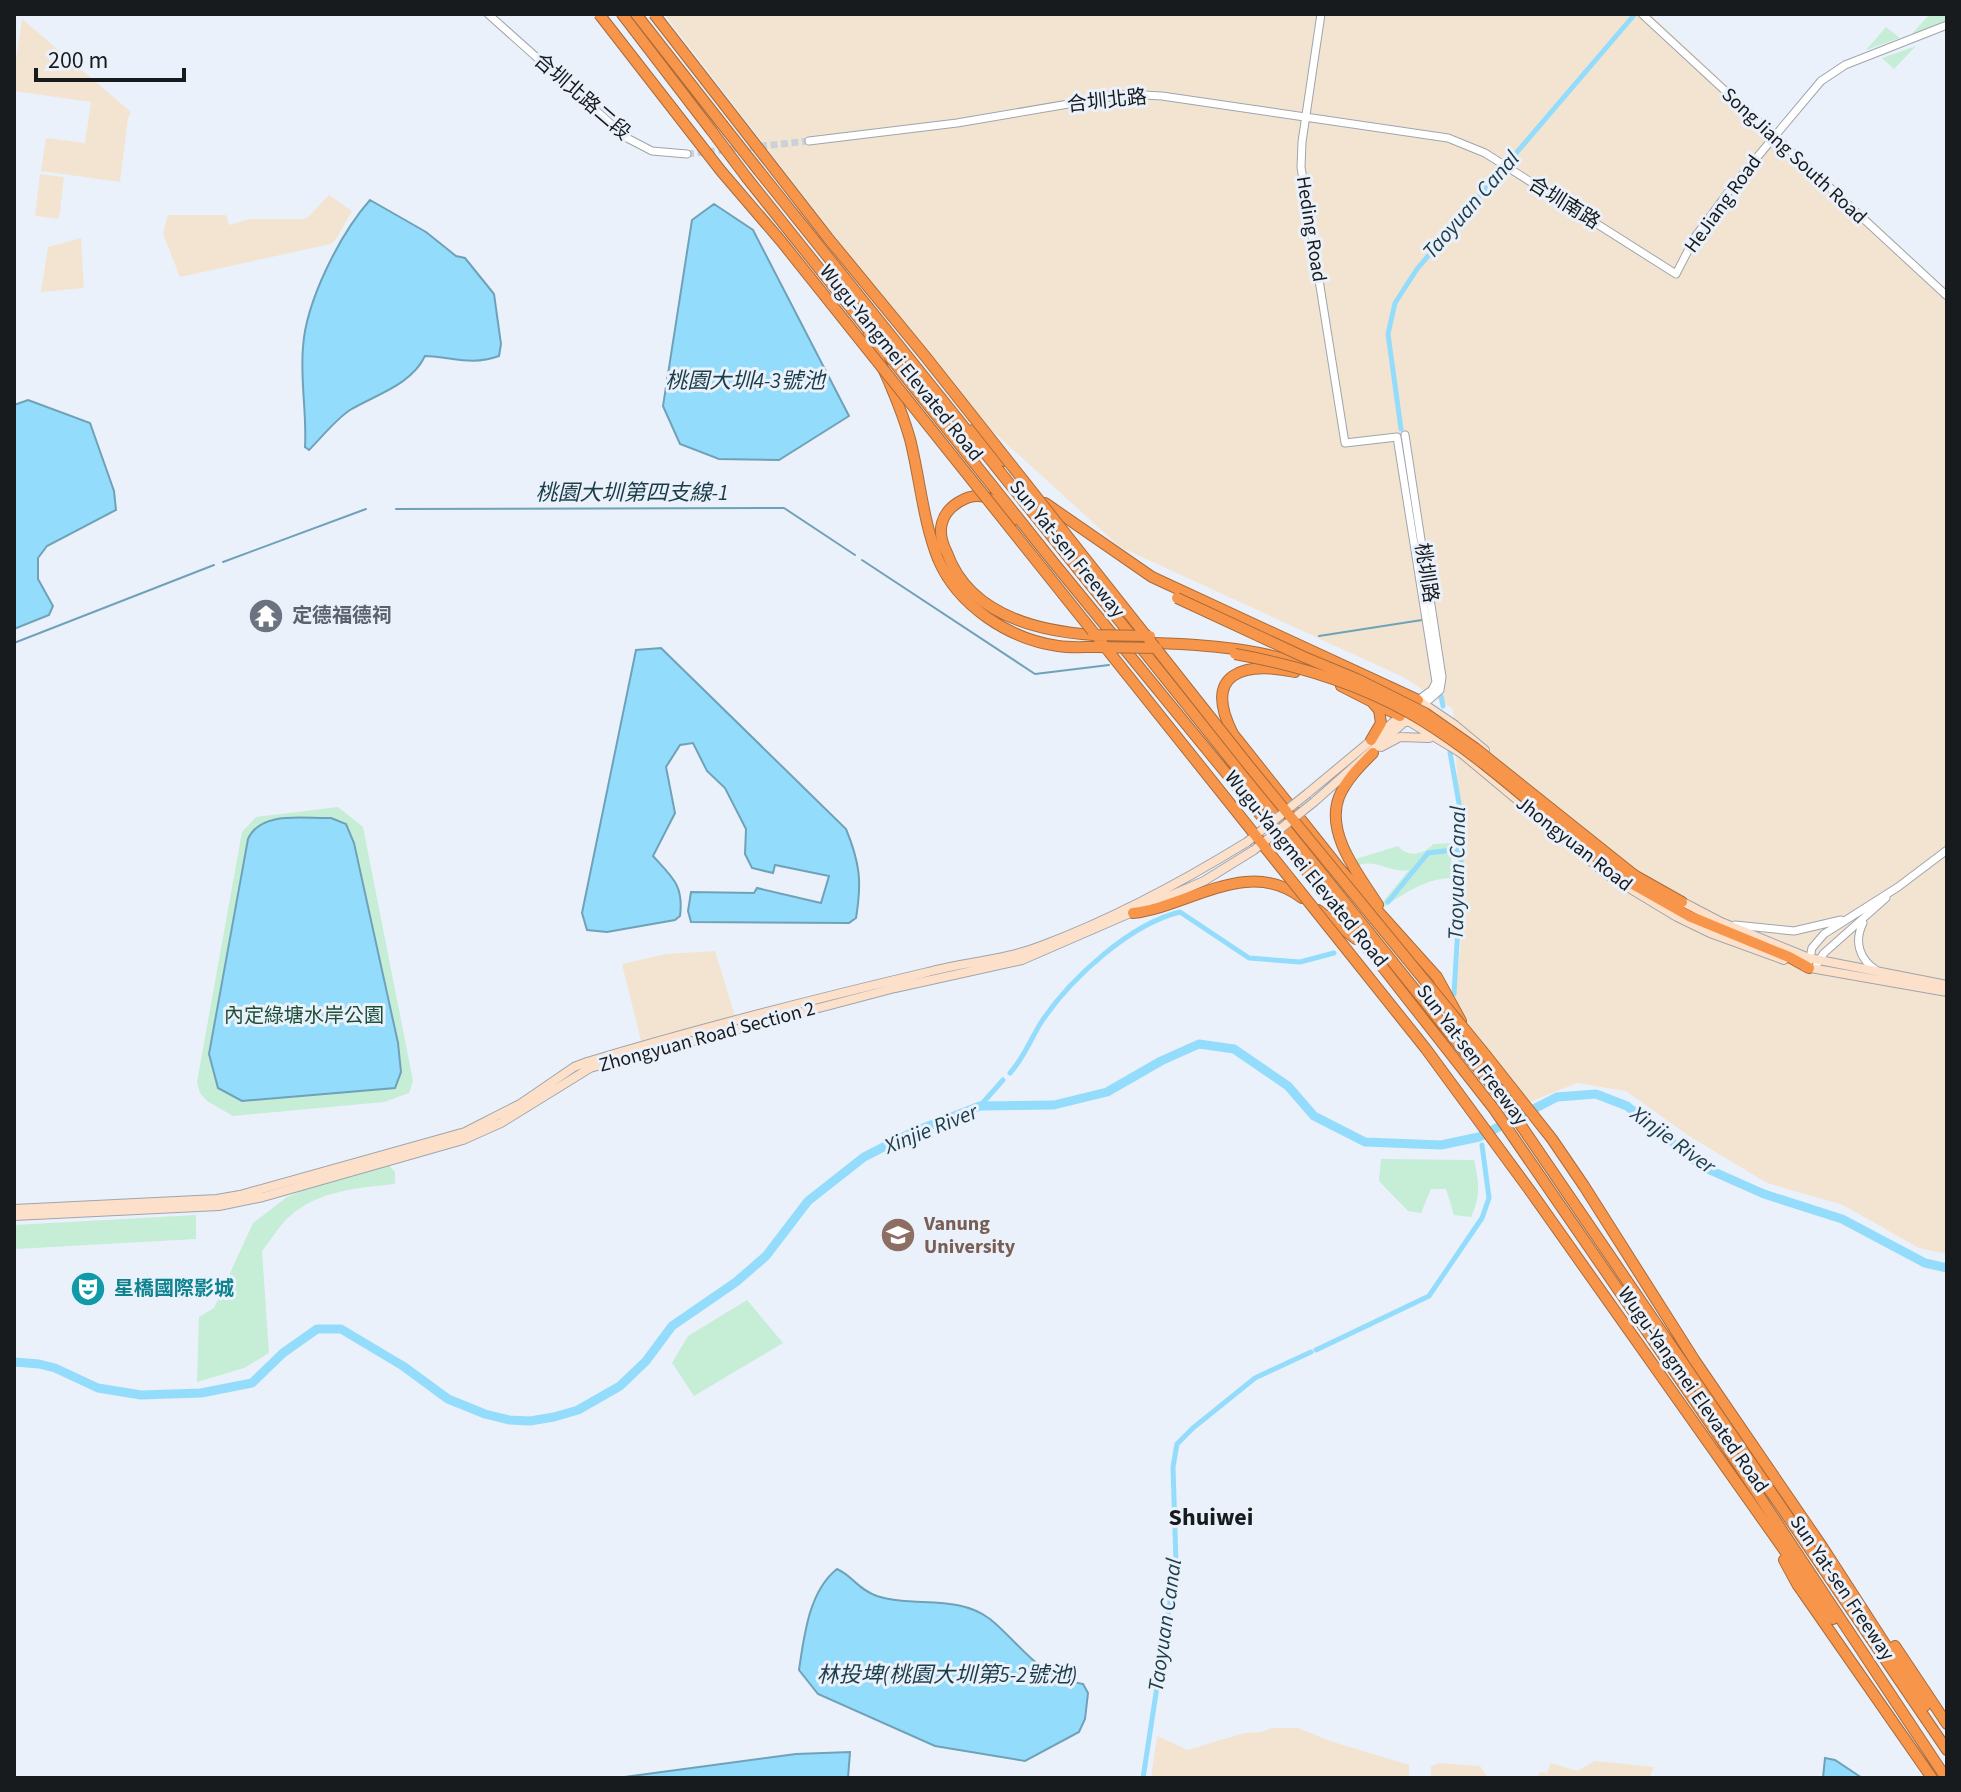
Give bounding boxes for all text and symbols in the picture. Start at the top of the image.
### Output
scale bar [36,32,184,82]
text: 200 m [48,43,108,78]
street label: 合圳北路二段 [528,47,636,147]
street label: SongJiang South Road [1715,81,1873,231]
street label: 合圳北路 [1066,83,1148,119]
water label: Taoyuan Canal [1415,143,1527,266]
street label: HeJiang Road [1678,149,1768,259]
street label: 合圳南路 [1523,170,1605,236]
street label: Heding Road [1289,174,1333,284]
street label: Wugu-Yangmei Elevated Road [813,259,989,467]
water label: 桃園大圳4-3號池 [665,365,827,397]
street label: Sun Yat-sen Freeway [1003,474,1132,624]
water label: 桃園大圳第四支線-1 [535,477,729,509]
street label: 桃圳路 [1407,541,1445,605]
temple icon: 定德福德祠 [247,597,285,635]
place label: 定德福德祠 [292,602,392,630]
street label: Wugu-Yangmei Elevated Road [1218,765,1394,973]
street label: Jhongyuan Road [1510,790,1638,898]
water label: Taoyuan Canal [1440,805,1474,940]
street label: Sun Yat-sen Freeway [1410,979,1535,1132]
street label: Zhongyuan Road Section 2 [596,995,818,1079]
park label: 內定綠塘水岸公園 [224,1002,384,1030]
water label: Xinjie River [879,1095,984,1163]
water label: Xinjie River [1623,1098,1723,1183]
place label: Vanung University [923,1210,1016,1261]
school or university icon: Vanung University [879,1216,917,1254]
theatre icon: 星橋國際影城 [69,1270,107,1308]
place label: 星橋國際影城 [114,1275,234,1303]
street label: Wugu-Yangmei Elevated Road [1611,1281,1775,1499]
district label: Shuiwei [1169,1500,1253,1535]
street label: Sun Yat-sen Freeway [1783,1510,1901,1667]
water label: Taoyuan Canal [1140,1556,1190,1694]
water label: 林投埤(桃園大圳第5-2號池) [817,1659,1077,1691]

